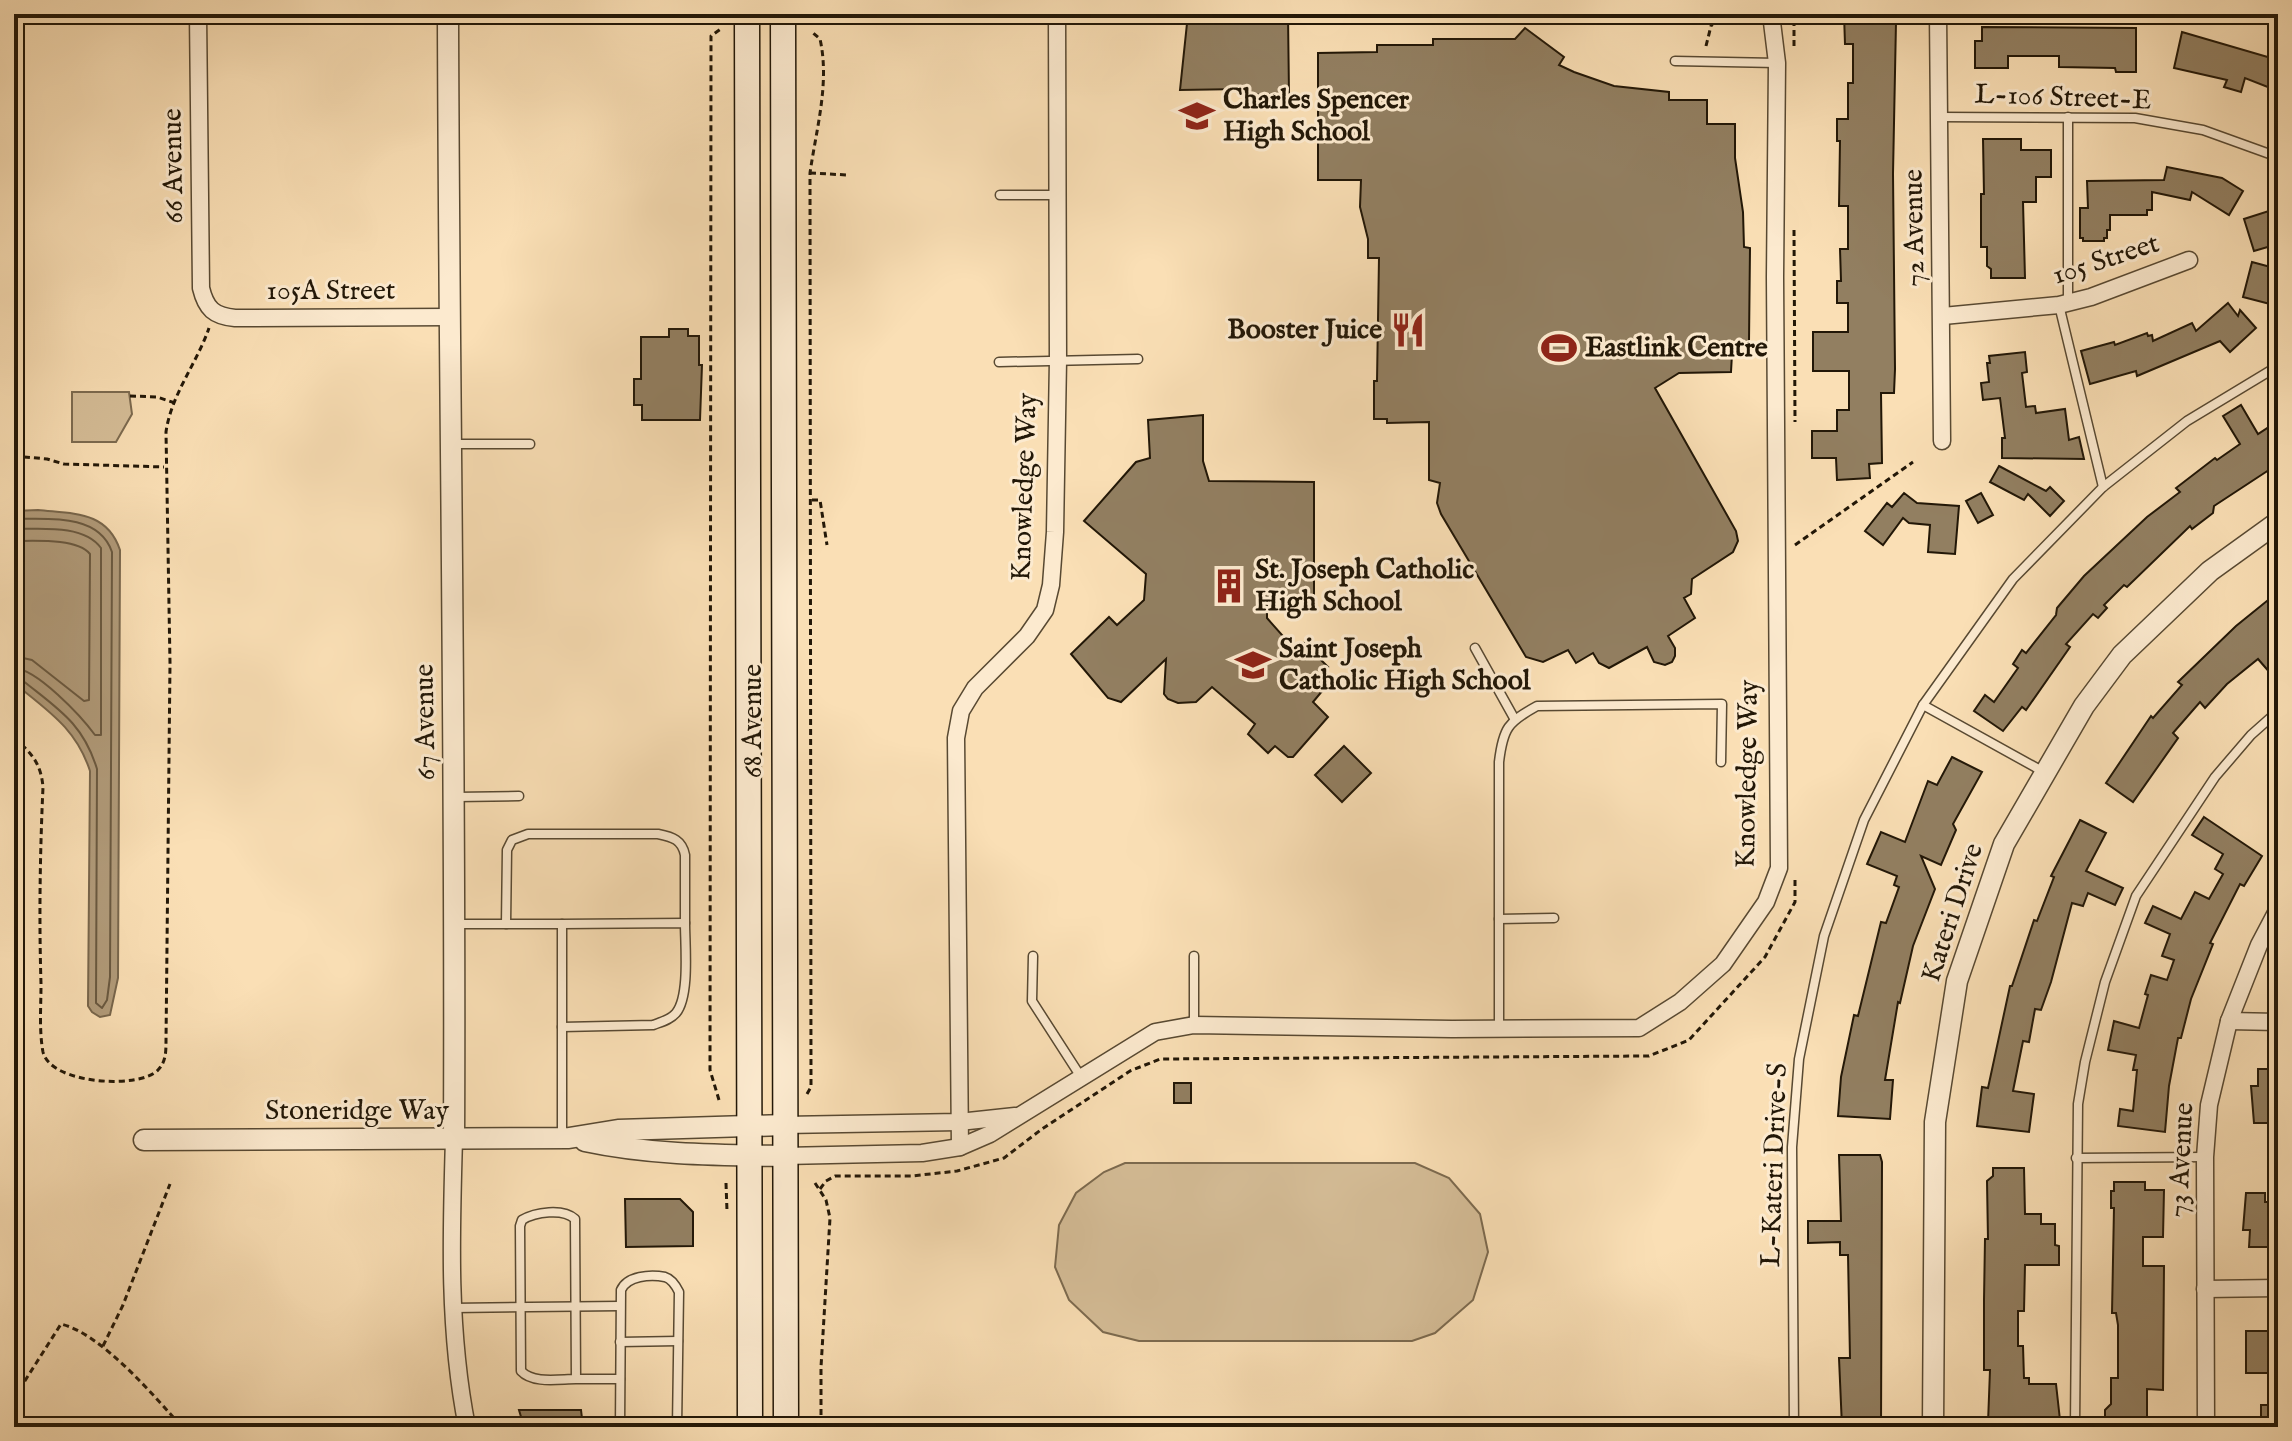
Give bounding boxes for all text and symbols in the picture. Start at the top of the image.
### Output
street label: L-106 Street-E [1974,77,2152,119]
place label: Charles Spencer High School [1223,83,1410,150]
school or university icon: Charles Spencer High School [1178,97,1216,135]
street label: 66 Avenue [155,108,193,224]
street label: 72 Avenue [1896,169,1934,287]
street label: 105 Street [2048,226,2164,294]
street label: 105A Street [267,274,396,309]
restaurant icon: Booster Juice [1389,311,1427,349]
place label: Booster Juice [1227,313,1382,348]
sports icon: Eastlink Centre [1540,329,1578,367]
place label: Eastlink Centre [1585,331,1768,366]
street label: Knowledge Way [1004,392,1046,582]
place label: St. Joseph Catholic High School [1255,553,1474,620]
building icon: St. Joseph Catholic High School [1210,567,1248,605]
place label: Saint Joseph Catholic High School [1279,632,1532,699]
school or university icon: Saint Joseph Catholic High School [1234,646,1272,684]
street label: 67 Avenue [407,663,445,781]
street label: 68 Avenue [736,664,771,778]
street label: Knowledge Way [1729,679,1767,868]
street label: Kateri Drive [1914,839,1992,987]
street label: L-Kateri Drive-S [1754,1062,1796,1268]
street label: Stoneridge Way [265,1094,449,1129]
street label: 73 Avenue [2162,1101,2202,1218]

